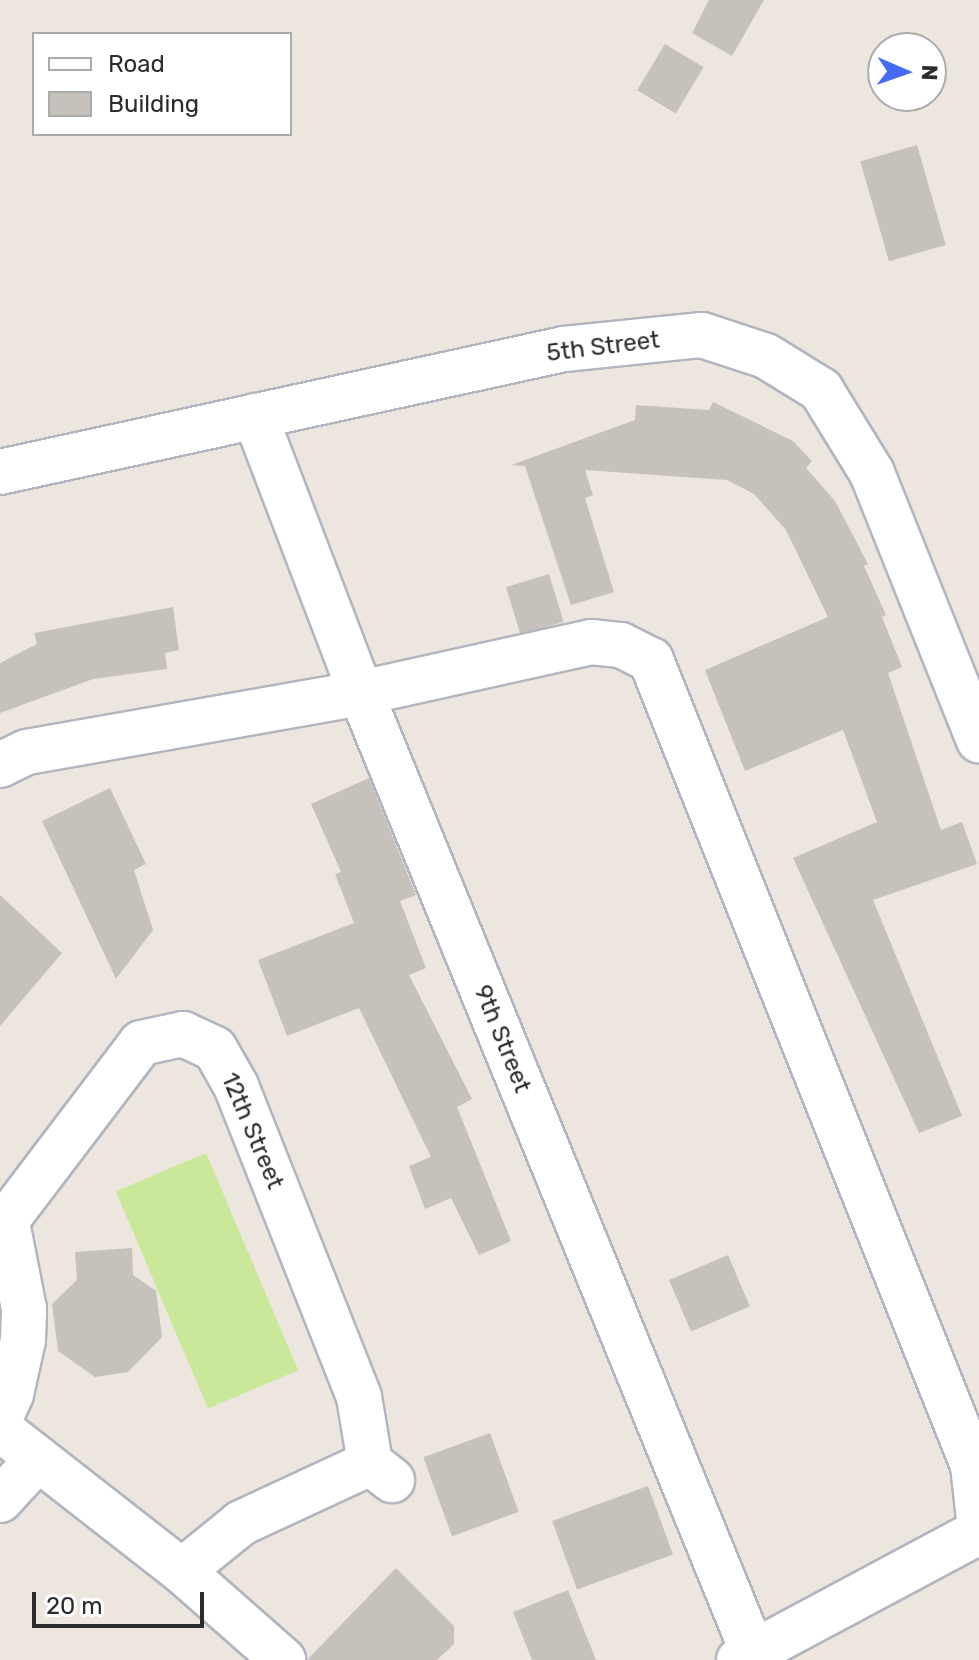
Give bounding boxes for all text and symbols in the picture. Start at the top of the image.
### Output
legend [32,32,292,136]
north arrow [867,32,947,112]
text: Road [108,50,165,78]
text: N [916,64,943,81]
text: Building [108,90,199,118]
street label: 5th Street [545,326,661,368]
street label: 9th Street [467,981,537,1097]
street label: 12th Street [215,1068,289,1194]
scale bar [36,1576,208,1626]
text: 20 m [46,1592,103,1620]

